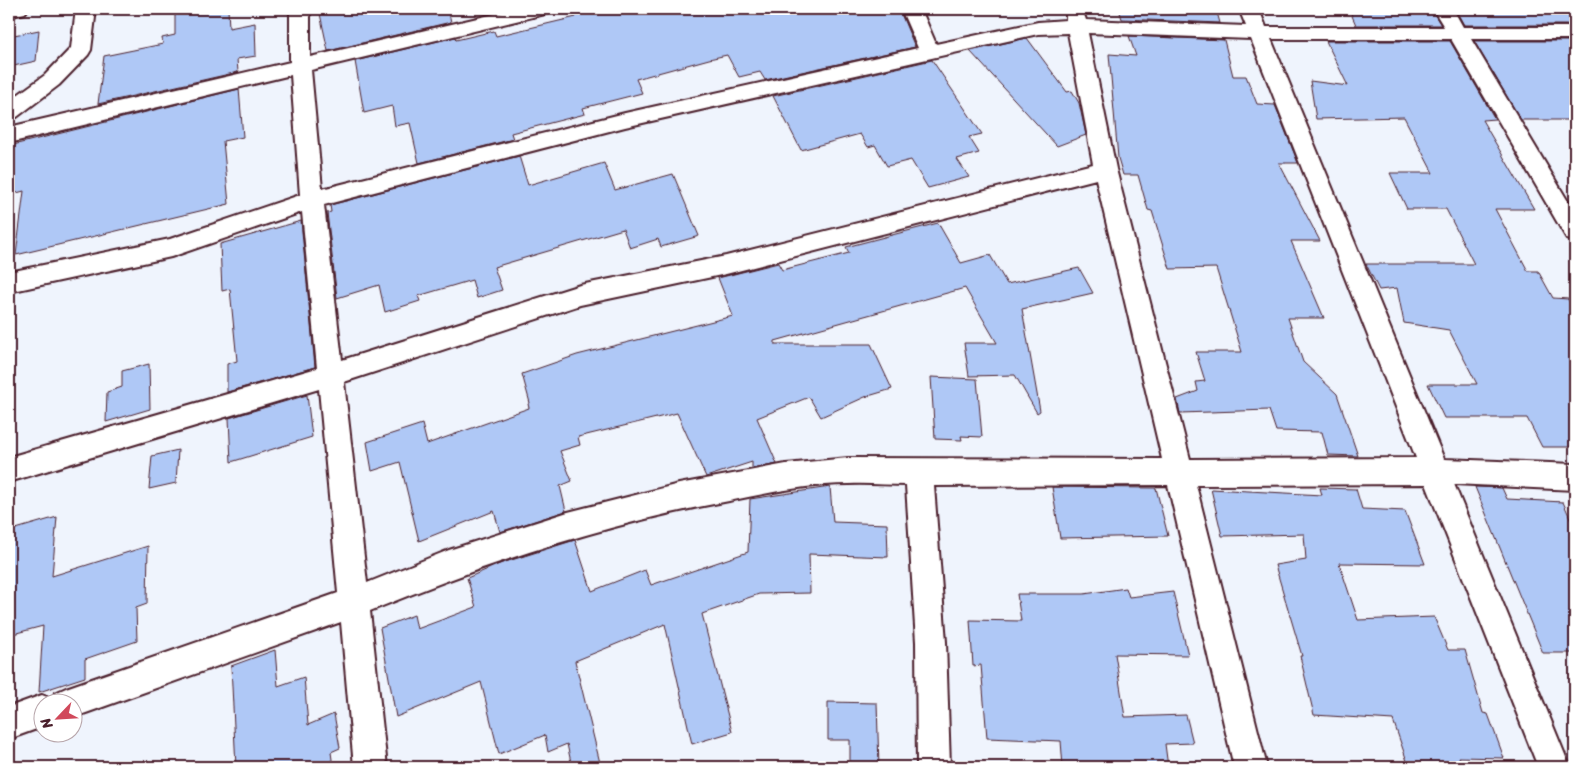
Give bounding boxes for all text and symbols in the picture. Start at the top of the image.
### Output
north arrow [32,694,82,744]
text: N [33,713,60,734]

